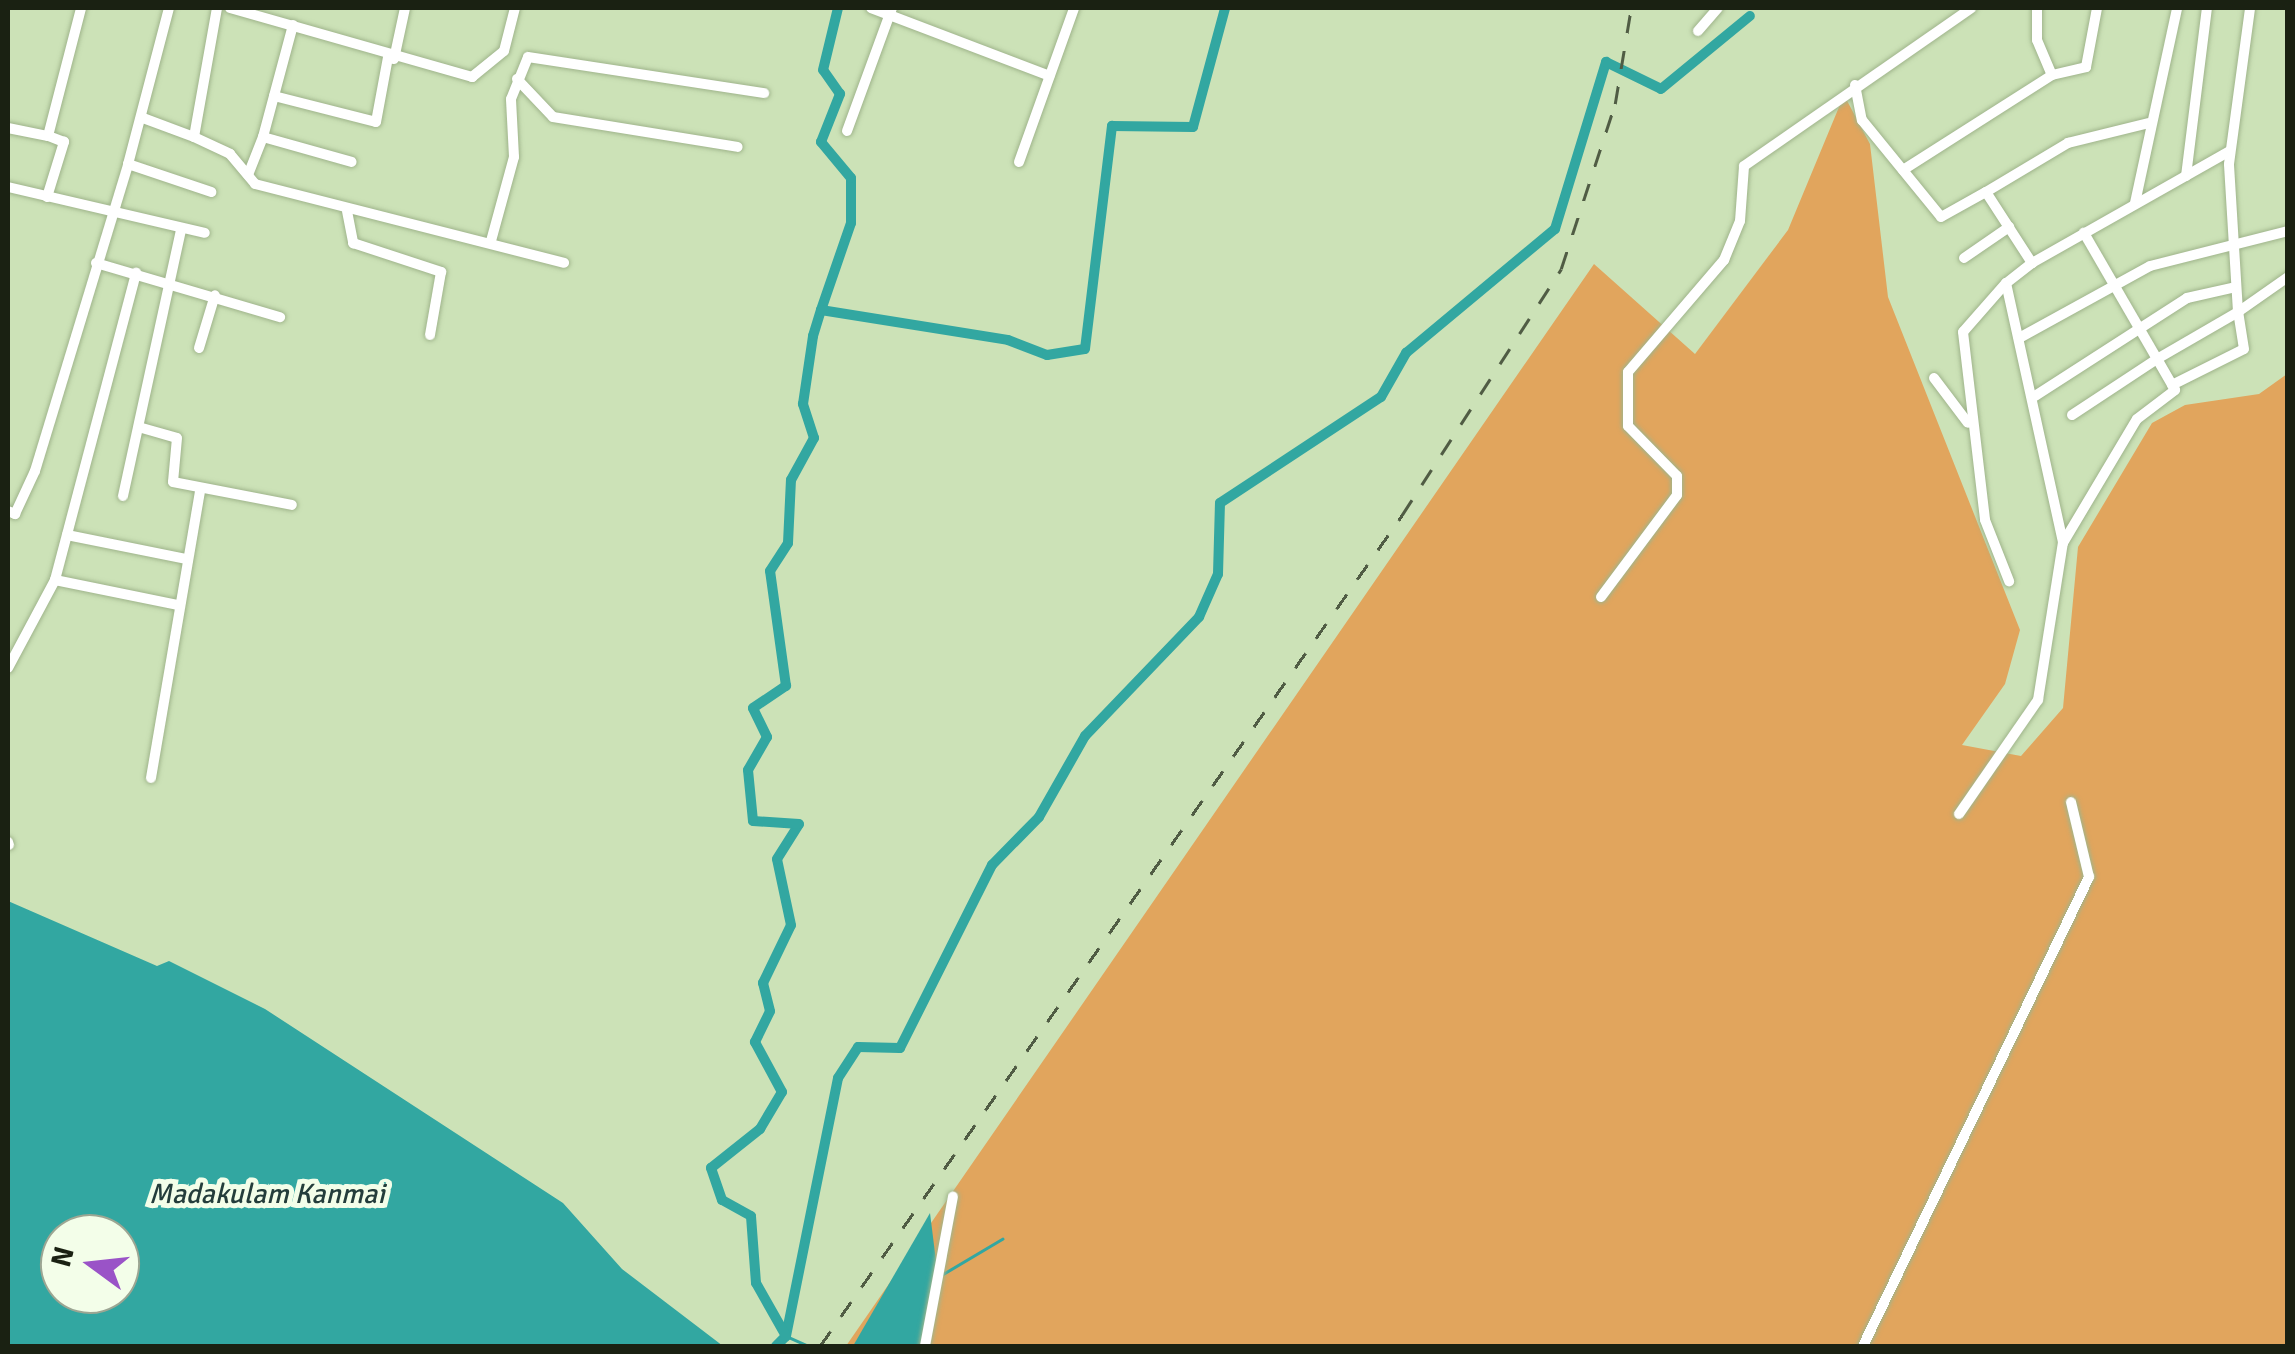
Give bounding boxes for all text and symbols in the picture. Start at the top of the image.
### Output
water label: Madakulam Kanmai [149,1177,385,1211]
north arrow [40,1214,140,1314]
text: N [44,1243,82,1271]

